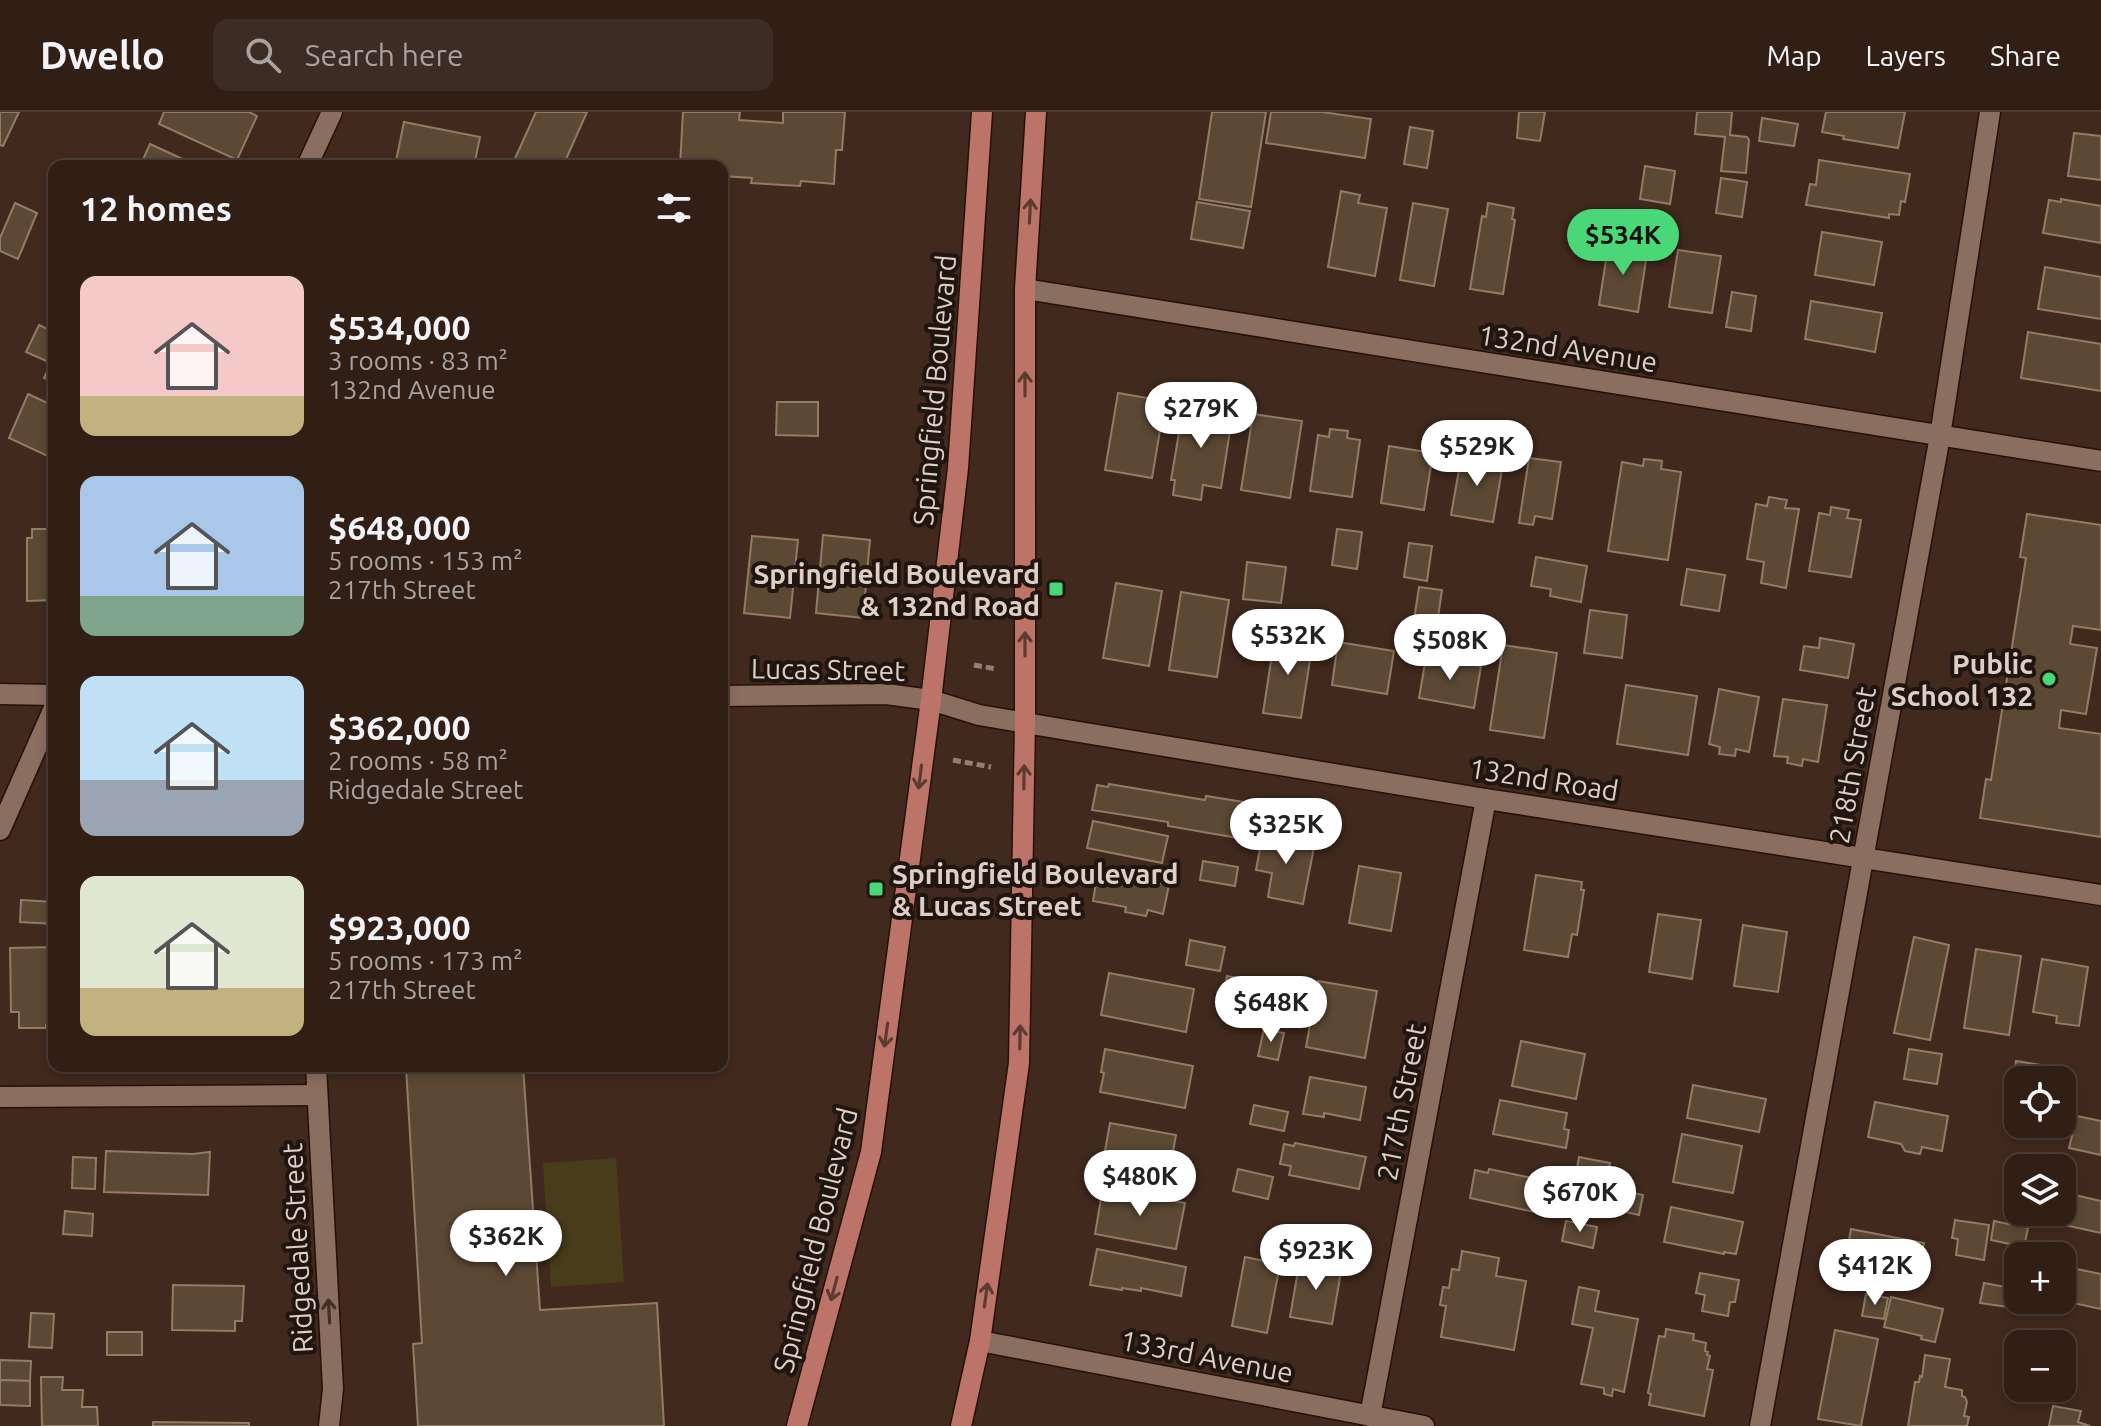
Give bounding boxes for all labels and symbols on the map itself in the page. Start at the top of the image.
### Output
one-way arrow [1023,198,1038,225]
pin: $534K [1567,209,1679,277]
street label: Springfield Boulevard [907,253,961,527]
street label: 132nd Avenue [1476,319,1660,377]
one-way arrow [1017,371,1033,398]
pin: $279K [1145,382,1257,450]
pin: $529K [1421,420,1533,488]
place label: Springfield Boulevard & 132nd Road [753,558,1040,621]
marker: Springfield Boulevard & 132nd Road [1047,580,1065,598]
pin: $532K [1232,609,1344,677]
pin: $508K [1394,614,1506,682]
one-way arrow [1017,631,1033,658]
place label: Public School 132 [1891,648,2033,711]
street label: Lucas Street [751,652,905,686]
marker: Public School 132 [2040,670,2058,688]
street label: 218th Street [1823,684,1881,846]
street label: 132nd Road [1467,752,1621,806]
one-way arrow [912,764,927,789]
one-way arrow [1016,764,1032,791]
pin: $325K [1230,798,1342,866]
place label: Springfield Boulevard & Lucas Street [892,858,1179,921]
marker: Springfield Boulevard & Lucas Street [867,880,885,898]
pin: $648K [1215,976,1327,1044]
one-way arrow [879,1021,894,1048]
street label: 217th Street [1371,1021,1431,1183]
one-way arrow [1012,1024,1028,1051]
street label: Springfield Boulevard [767,1105,863,1375]
street label: Ridgedale Street [276,1142,318,1354]
pin: $480K [1084,1150,1196,1218]
pin: $670K [1524,1166,1636,1234]
pin: $362K [450,1210,562,1278]
pin: $923K [1260,1224,1372,1292]
pin: $412K [1819,1239,1931,1307]
one-way arrow [825,1275,840,1301]
one-way arrow [979,1282,994,1308]
one-way arrow [321,1298,336,1325]
street label: 133rd Avenue [1118,1324,1296,1388]

